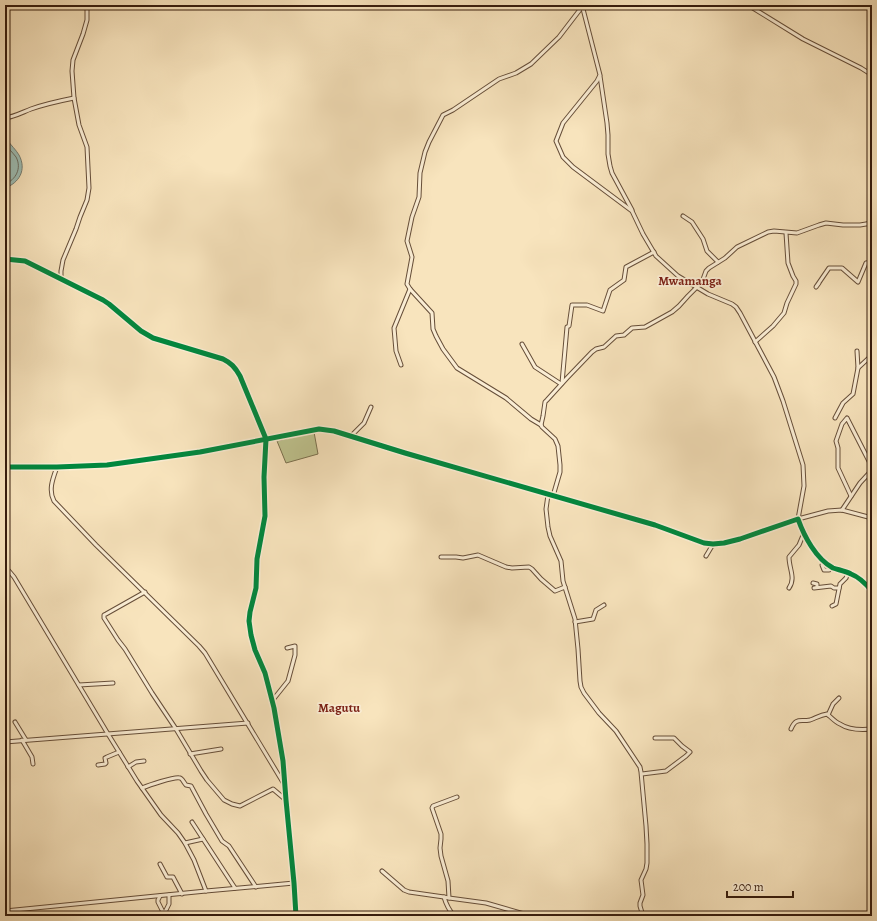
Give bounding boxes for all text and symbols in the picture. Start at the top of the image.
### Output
district label: Mwamanga [658,272,723,289]
district label: Magutu [318,699,361,716]
scale bar [727,873,793,899]
text: 200 m [733,879,764,895]

